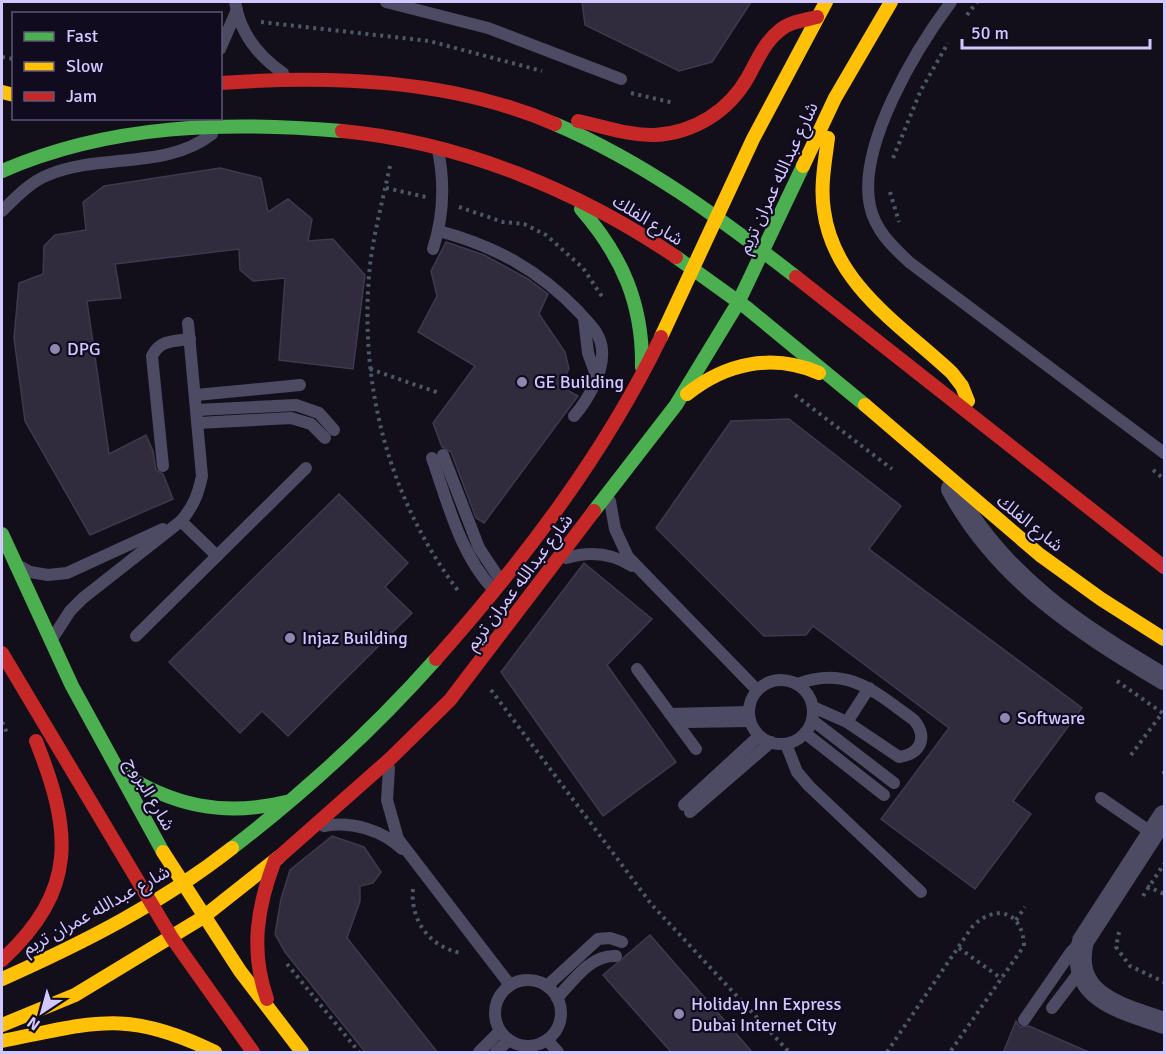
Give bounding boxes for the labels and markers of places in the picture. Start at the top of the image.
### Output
place label: DPG [67,338,100,360]
marker: DPG [48,342,62,356]
place label: GE Building [534,371,624,393]
marker: GE Building [515,375,529,389]
place label: Injaz Building [302,627,408,649]
marker: Injaz Building [283,631,297,645]
place label: Software [1017,707,1085,729]
marker: Software [998,711,1012,725]
place label: Holiday Inn Express Dubai Internet City [691,993,841,1036]
marker: Holiday Inn Express Dubai Internet City [672,1007,686,1021]

